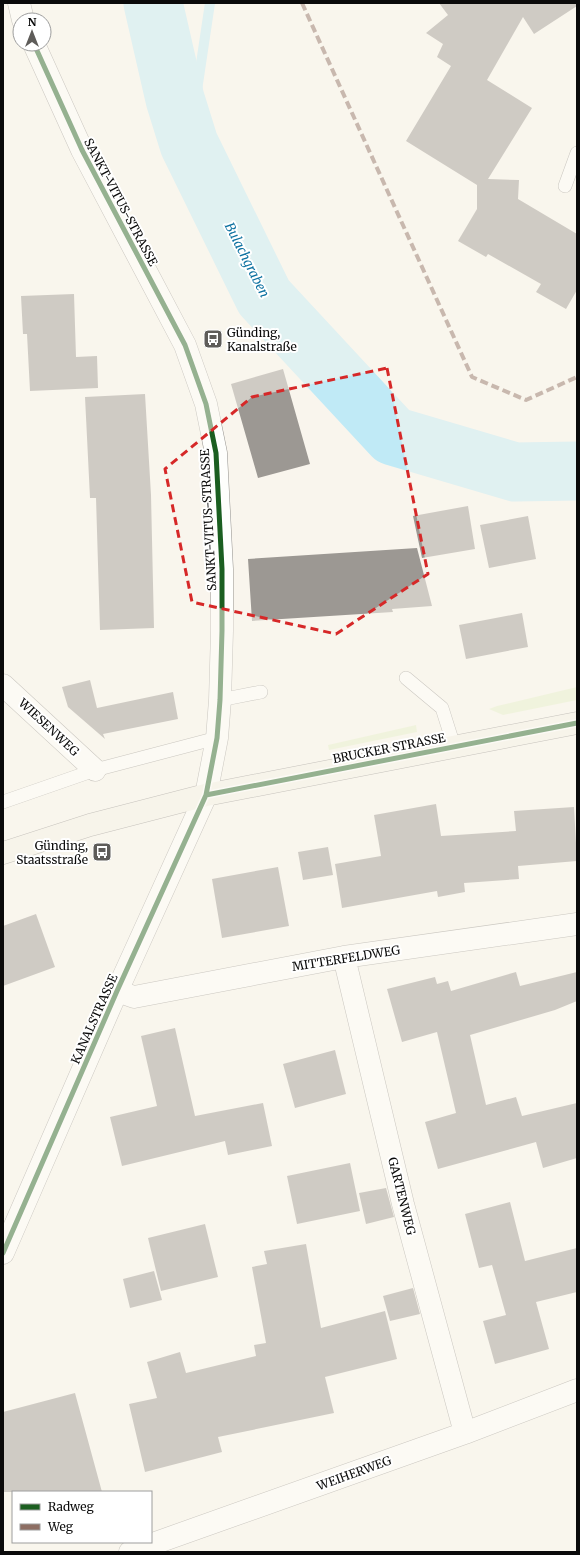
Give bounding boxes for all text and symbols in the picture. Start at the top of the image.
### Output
north arrow [12,12,52,52]
text: N [28,15,37,29]
street label: SANKT-VITUS-STRASSE [81,136,161,269]
water label: Bulachgraben [221,220,273,300]
place label: Günding, Kanalstraße [227,325,297,354]
bus stop icon: Günding, Kanalstraße [202,328,224,350]
street label: SANKT-VITUS-STRASSE [197,448,219,591]
street label: WIESENWEG [15,695,83,759]
street label: BRUCKER STRASSE [331,730,447,766]
place label: Günding, Staatsstraße [16,838,88,867]
bus stop icon: Günding, Staatsstraße [91,841,113,863]
street label: MITTERFELDWEG [291,942,401,974]
street label: KANALSTRASSE [67,971,121,1066]
street label: GARTENWEG [385,1156,419,1237]
street label: WEIHERWEG [314,1452,394,1494]
legend [12,1491,152,1543]
text: Radweg [48,1499,94,1514]
text: Weg [47,1519,74,1534]

